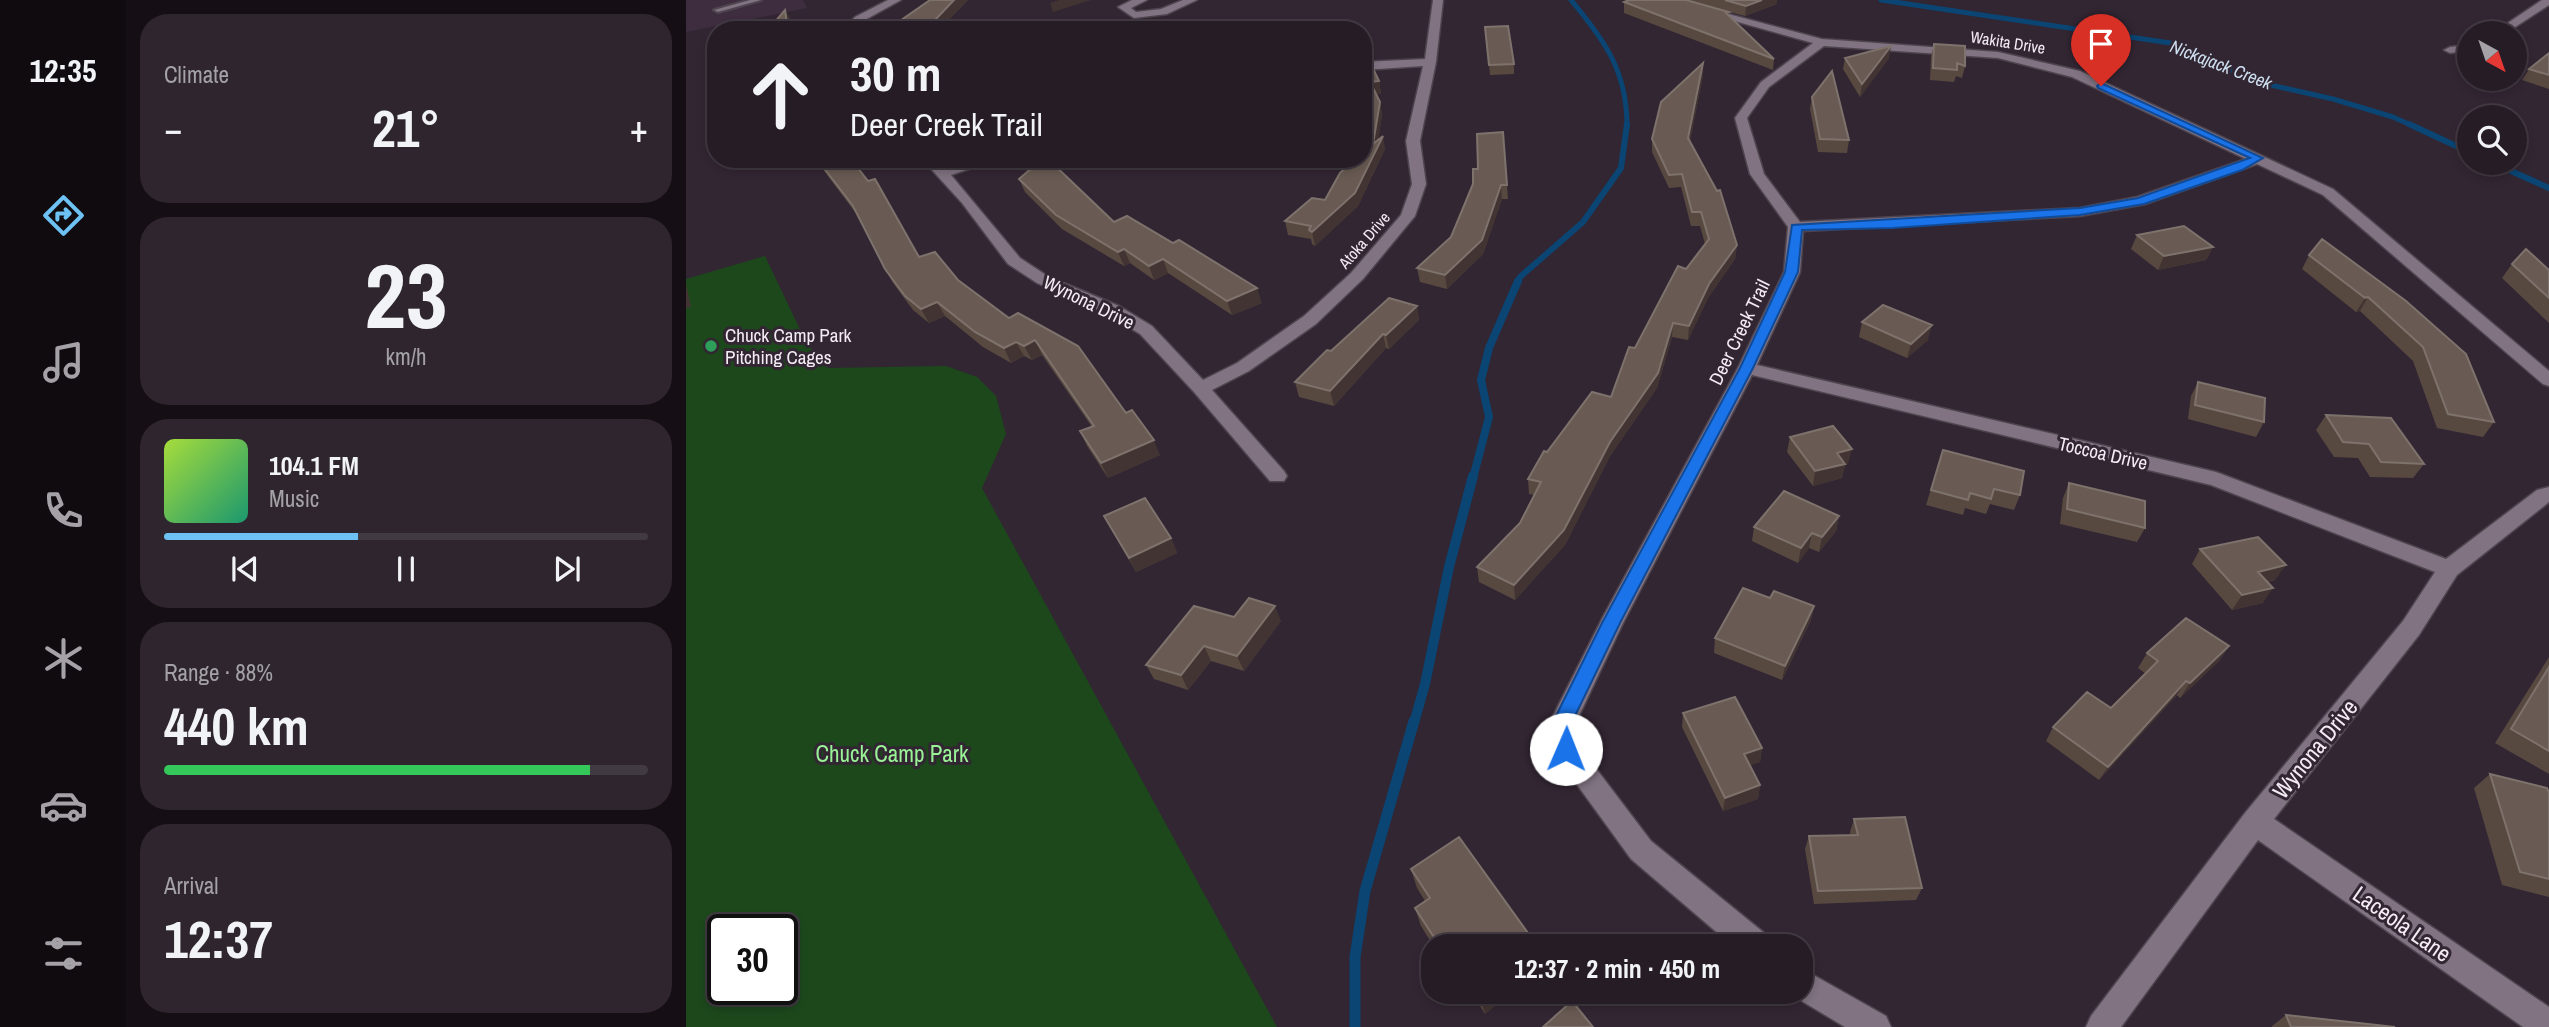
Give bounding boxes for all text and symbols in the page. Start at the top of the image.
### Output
pin [2071,14,2131,86]
north arrow [2457,21,2527,91]
map controls [2457,21,2527,175]
street label: Wakita Drive [1969,25,2047,59]
icon: arrive [2082,25,2120,63]
water label: Nickajack Creek [2167,34,2276,96]
text: 30 m [850,40,942,106]
text: 12:35 [29,49,97,92]
icon: ahead [735,49,826,140]
text: Climate [164,59,229,90]
text: 21° [372,93,440,163]
text: − [164,103,182,154]
text: + [630,103,648,154]
text: Deer Creek Trail [850,103,1043,146]
button: search [2457,105,2527,175]
icon: directions [39,191,88,240]
street label: Atoka Drive [1333,207,1395,274]
text: 23 [365,234,448,356]
street label: Wynona Drive [1039,269,1139,335]
street label: Deer Creek Trail [1702,275,1776,389]
place label: Chuck Camp Park Pitching Cages [725,322,852,370]
icon: music [39,338,88,387]
marker: Chuck Camp Park Pitching Cages [703,338,719,354]
text: km/h [386,341,426,372]
street label: Toccoa Drive [2056,430,2150,476]
text: 104.1 FM [269,448,359,483]
text: Music [269,483,319,514]
icon: phone [39,486,88,535]
icon: previous [226,550,264,588]
icon: pause [387,550,425,588]
icon: next [548,550,586,588]
icon: climate [39,634,88,683]
text: Range · 88% [164,657,273,688]
text: 440 km [164,691,309,761]
street label: Wynona Drive [2265,693,2364,805]
position arrow [1529,712,1603,786]
park label: Chuck Camp Park [815,738,969,769]
icon: car [39,781,88,830]
text: Arrival [164,870,219,901]
street label: Laceola Lane [2347,878,2458,969]
text: 12:37 [164,904,273,974]
speed limit sign: 30 [707,914,798,1005]
icon: filters [39,929,88,978]
text: 12:37 · 2 min · 450 m [1514,951,1720,986]

